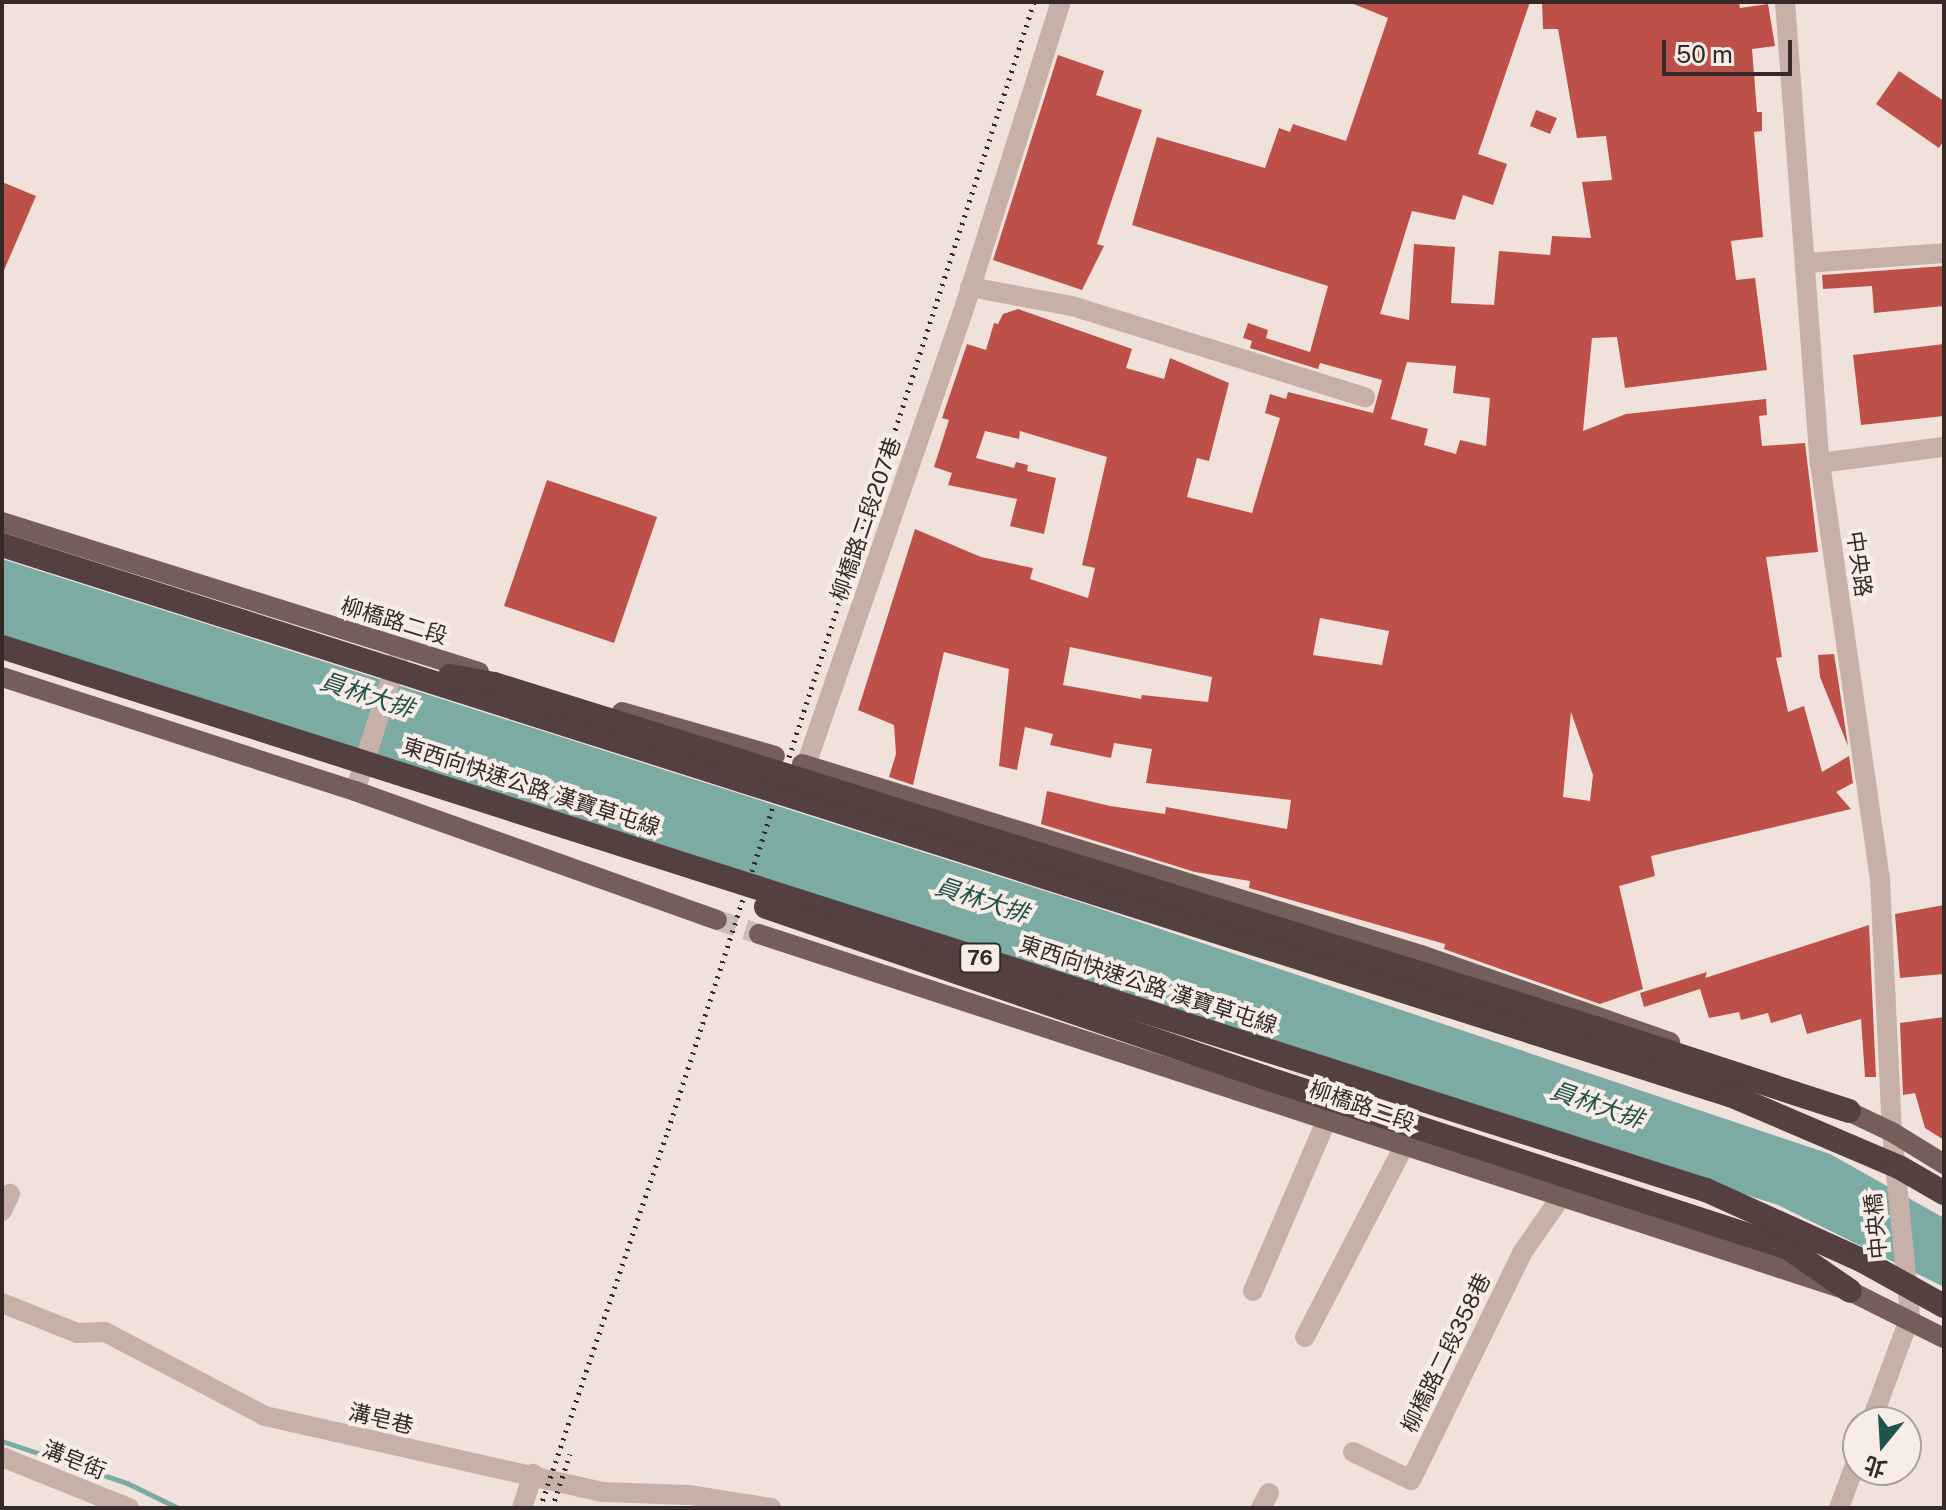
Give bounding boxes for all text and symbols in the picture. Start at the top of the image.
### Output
scale bar [1666,24,1796,74]
text: 50 m [1676,40,1733,68]
street label: 柳橋路二段207巷 [826,434,906,604]
street label: 中央路 [1841,529,1877,599]
street label: 柳橋路二段 [338,592,450,650]
water label: 員林大排 [317,666,417,724]
street label: 東西向快速公路 漢寶草屯線 [399,733,663,841]
water label: 員林大排 [932,871,1032,929]
street label: 東西向快速公路 漢寶草屯線 [1016,931,1280,1039]
road number: 76 [958,942,1002,974]
street label: 柳橋路二段 [1306,1076,1418,1136]
water label: 員林大排 [1547,1076,1647,1134]
street label: 中央橋 [1860,1192,1892,1260]
street label: 柳橋路二段358巷 [1396,1269,1496,1437]
street label: 溝皂巷 [346,1399,416,1439]
north arrow [1842,1406,1922,1486]
street label: 溝皂街 [38,1435,110,1485]
text: 北 [1861,1451,1890,1483]

